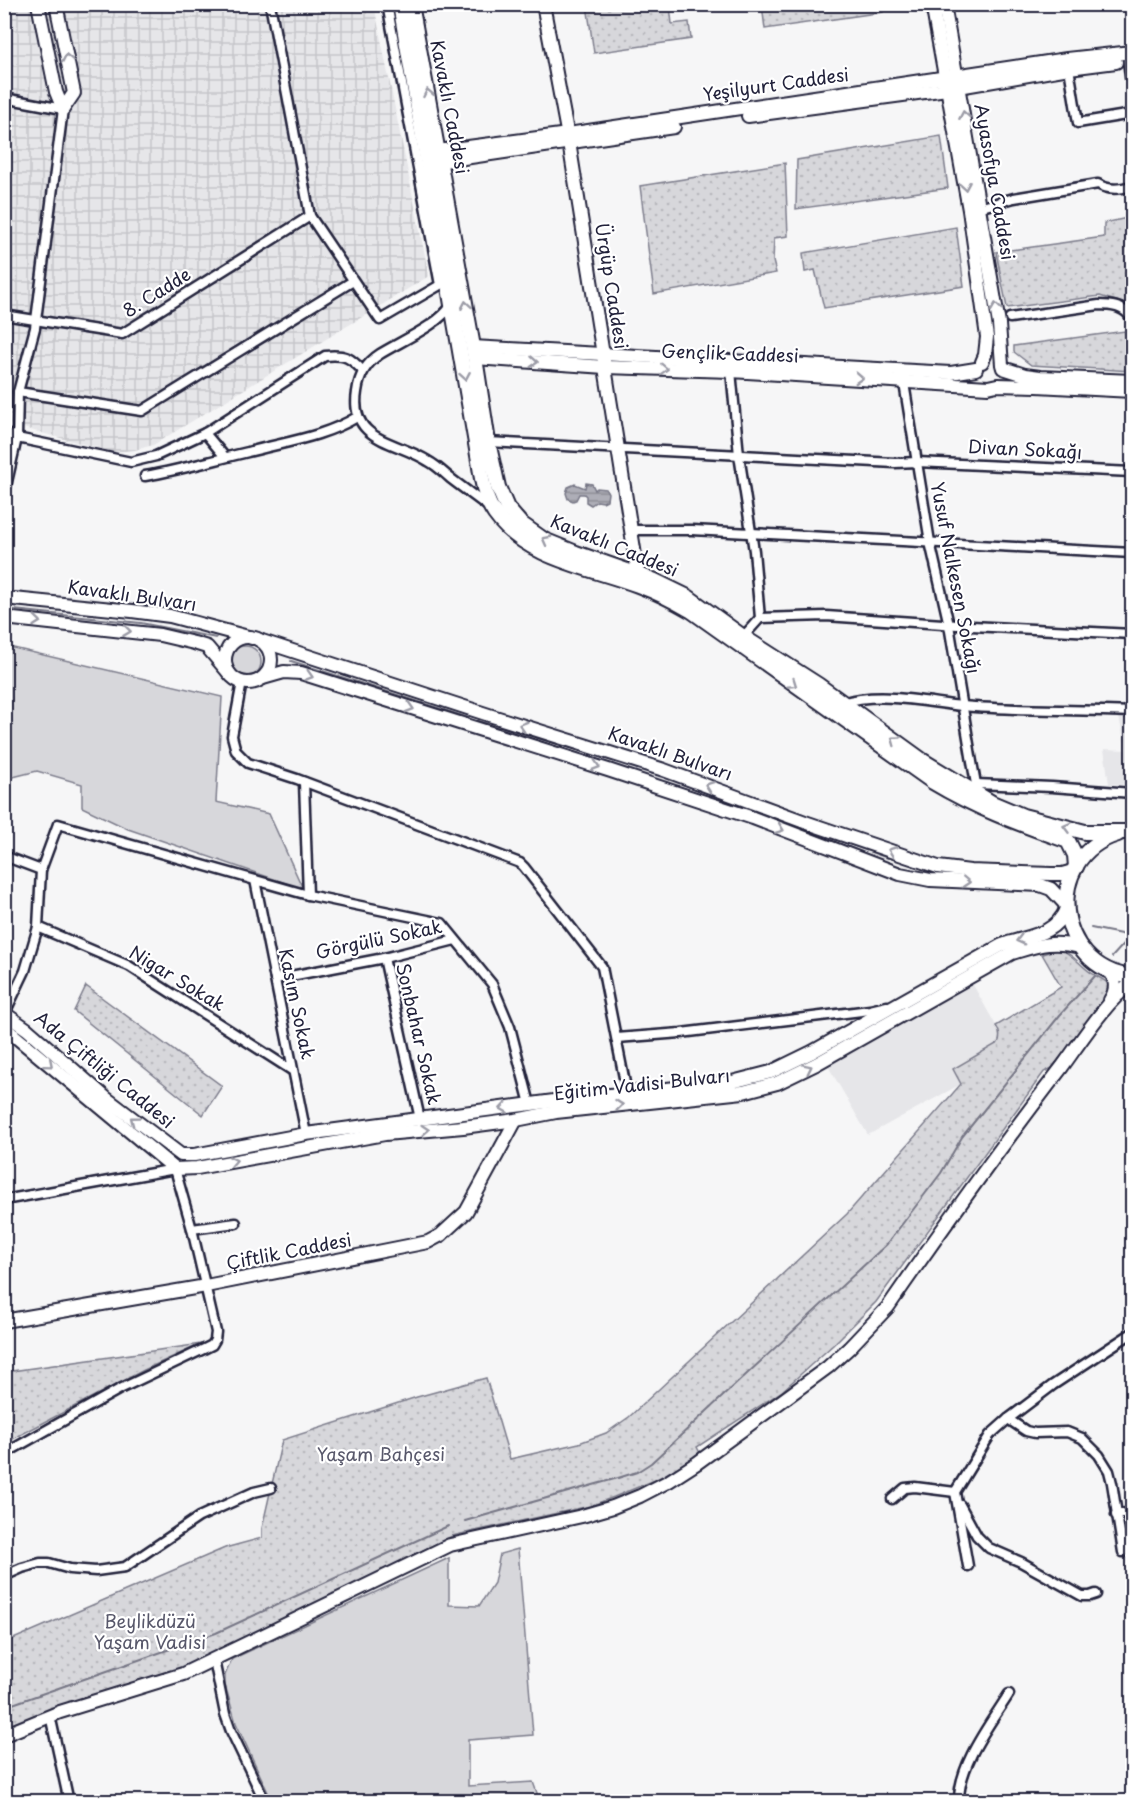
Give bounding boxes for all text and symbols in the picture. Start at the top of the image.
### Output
street label: Kavaklı Caddesi [424,37,477,176]
one-way arrow [61,53,74,63]
street label: Yeşilyurt Caddesi [701,60,850,107]
one-way arrow [422,88,435,98]
street label: Ayasofya Caddesi [968,101,1023,262]
one-way arrow [958,110,971,120]
one-way arrow [958,181,971,191]
street label: Ürgüp Caddesi [589,221,636,351]
street label: 8. Cadde [117,260,196,323]
one-way arrow [460,301,473,311]
one-way arrow [991,303,1003,312]
street label: Gençlik Caddesi [661,337,799,368]
one-way arrow [529,355,538,368]
one-way arrow [659,363,668,375]
one-way arrow [458,370,471,380]
one-way arrow [854,372,863,385]
street label: Divan Sokağı [967,432,1083,465]
street label: Yusuf Nalkesen Sokağı [925,480,988,676]
street label: Kavaklı Caddesi [546,507,683,583]
one-way arrow [541,535,552,547]
street label: Kavaklı Bulvarı [66,572,198,617]
one-way arrow [32,614,42,627]
one-way arrow [123,625,132,637]
one-way arrow [303,669,314,681]
one-way arrow [787,677,798,688]
one-way arrow [404,701,415,713]
street label: Kavaklı Bulvarı [605,719,736,787]
one-way arrow [518,721,529,733]
one-way arrow [890,736,901,747]
one-way arrow [590,759,601,771]
one-way arrow [704,780,714,793]
one-way arrow [774,822,785,834]
one-way arrow [1062,822,1073,834]
one-way arrow [888,845,898,858]
one-way arrow [962,876,971,889]
street label: Görgülü Sokak [313,912,444,965]
one-way arrow [1015,932,1025,945]
street label: Nigar Sokak [125,938,231,1017]
street label: Kasım Sokak [273,946,322,1062]
street label: Sonbahar Sokak [390,960,449,1107]
street label: Ada Çiftliği Caddesi [29,1004,181,1134]
one-way arrow [42,1057,53,1068]
street label: Eğitim Vadisi Bulvarı [553,1061,731,1106]
one-way arrow [802,1064,813,1076]
one-way arrow [614,1100,623,1112]
one-way arrow [499,1101,509,1113]
one-way arrow [130,1116,141,1127]
one-way arrow [421,1123,430,1136]
one-way arrow [228,1155,238,1168]
street label: Çiftlik Caddesi [224,1225,354,1276]
park label: Yaşam Bahçesi [317,1440,445,1467]
park label: Beylikdüzü Yaşam Vadisi [94,1607,206,1655]

